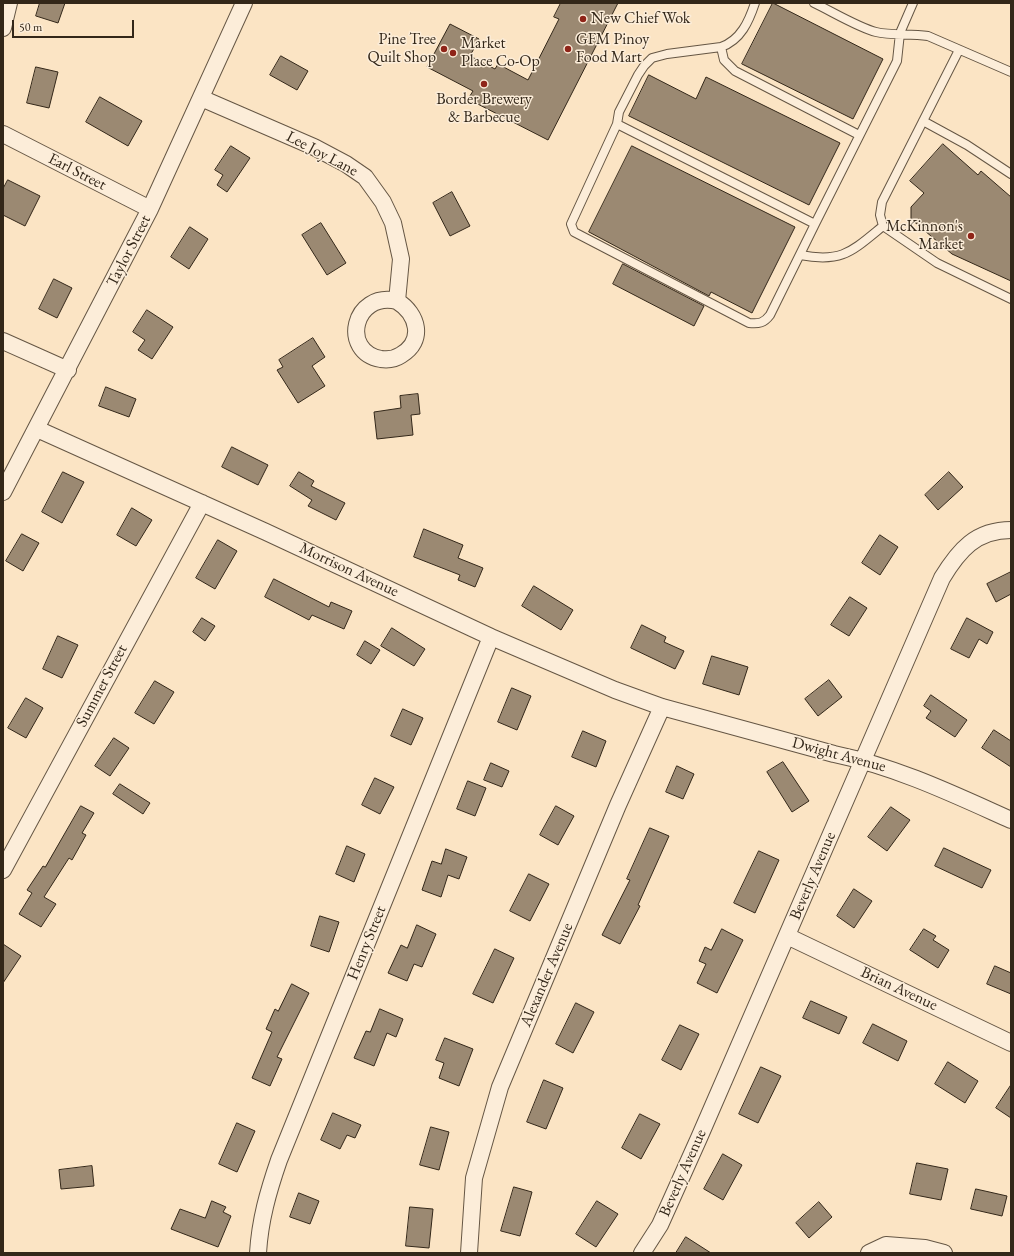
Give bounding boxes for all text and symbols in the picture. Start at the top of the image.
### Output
place label: New Chief Wok [591,9,690,29]
scale bar [14,12,136,38]
marker: New Chief Wok [578,14,588,24]
text: 50 m [19,19,42,35]
place label: Pine Tree Quilt Shop [367,30,436,68]
place label: GFM Pinoy Food Mart [576,30,649,68]
place label: Market Place Co-Op [461,34,540,72]
marker: Pine Tree Quilt Shop [439,44,449,54]
marker: GFM Pinoy Food Mart [563,44,573,54]
marker: Market Place Co-Op [448,48,458,58]
marker: Border Brewery & Barbecue [479,79,489,89]
place label: Border Brewery & Barbecue [436,90,532,128]
street label: Lee Joy Lane [283,127,361,181]
street label: Earl Street [45,149,109,195]
street label: Taylor Street [103,212,155,290]
place label: McKinnon's Market [886,217,963,255]
marker: McKinnon's Market [966,231,976,241]
street label: Morrison Avenue [296,539,402,601]
street label: Summer Street [72,641,132,731]
street label: Dwight Avenue [790,733,888,777]
street label: Beverly Avenue [786,829,840,923]
street label: Henry Street [343,903,391,983]
street label: Alexander Avenue [516,920,578,1030]
street label: Brian Avenue [858,963,940,1015]
street label: Beverly Avenue [655,1126,711,1220]

